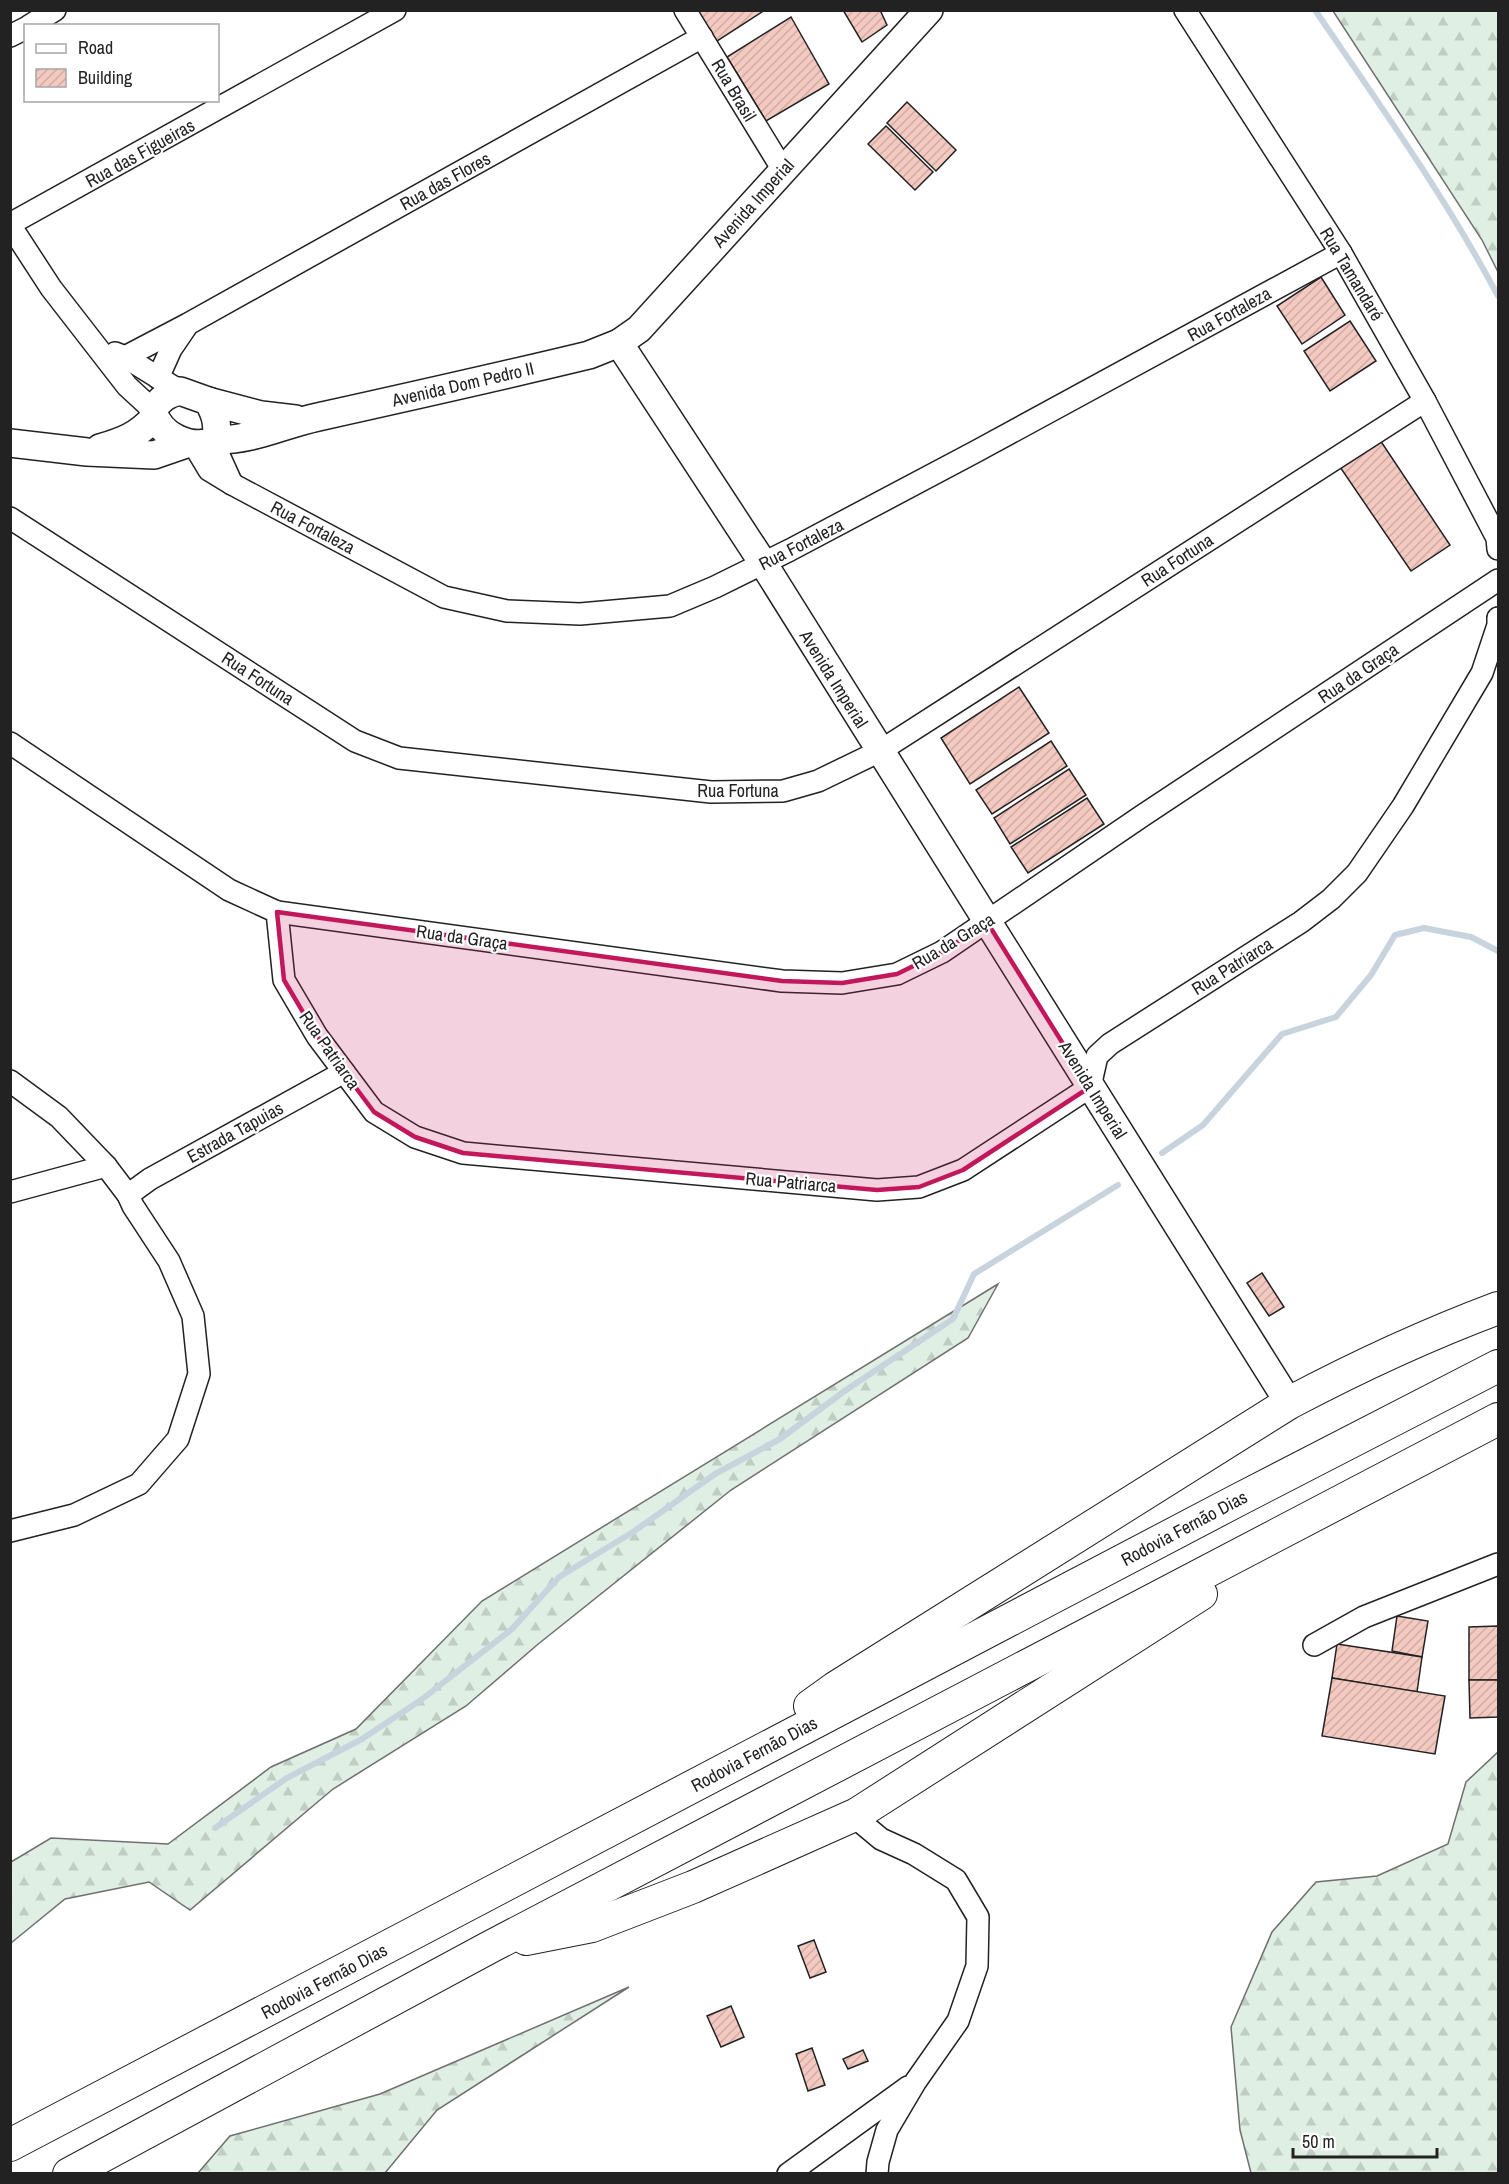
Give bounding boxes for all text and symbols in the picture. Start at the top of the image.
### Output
legend [24,24,219,102]
text: Road [78,35,113,60]
street label: Rua Brasil [706,54,762,126]
text: Building [78,65,133,90]
street label: Rua das Figueiras [81,113,199,193]
street label: Rua das Flores [395,146,495,216]
street label: Avenida Imperial [706,153,800,253]
street label: Rua Tamandaré [1314,223,1390,325]
street label: Rua Fortaleza [1183,281,1275,347]
street label: Avenida Dom Pedro II [389,356,536,413]
street label: Rua Fortaleza [267,494,359,560]
street label: Rua Fortaleza [754,512,848,576]
street label: Rua Fortuna [1136,527,1218,593]
street label: Avenida Imperial [793,624,874,733]
street label: Rua da Graça [1313,637,1403,709]
street label: Rua Fortuna [217,645,299,711]
street label: Rua Fortuna [697,778,779,803]
street label: Rua da Graça [907,907,999,975]
street label: Rua da Graça [415,918,509,956]
street label: Rua Patriarca [1187,931,1277,1001]
street label: Rua Patriarca [294,1006,366,1094]
street label: Avenida Imperial [1052,1035,1133,1144]
street label: Estrada Tapuias [182,1095,288,1169]
street label: Rua Patriarca [745,1166,837,1198]
street label: Rodovia Fernão Dias [1117,1484,1251,1572]
street label: Rodovia Fernão Dias [687,1710,821,1798]
street label: Rodovia Fernão Dias [257,1937,391,2025]
scale bar [1293,2121,1437,2159]
text: 50 m [1302,2129,1335,2154]

